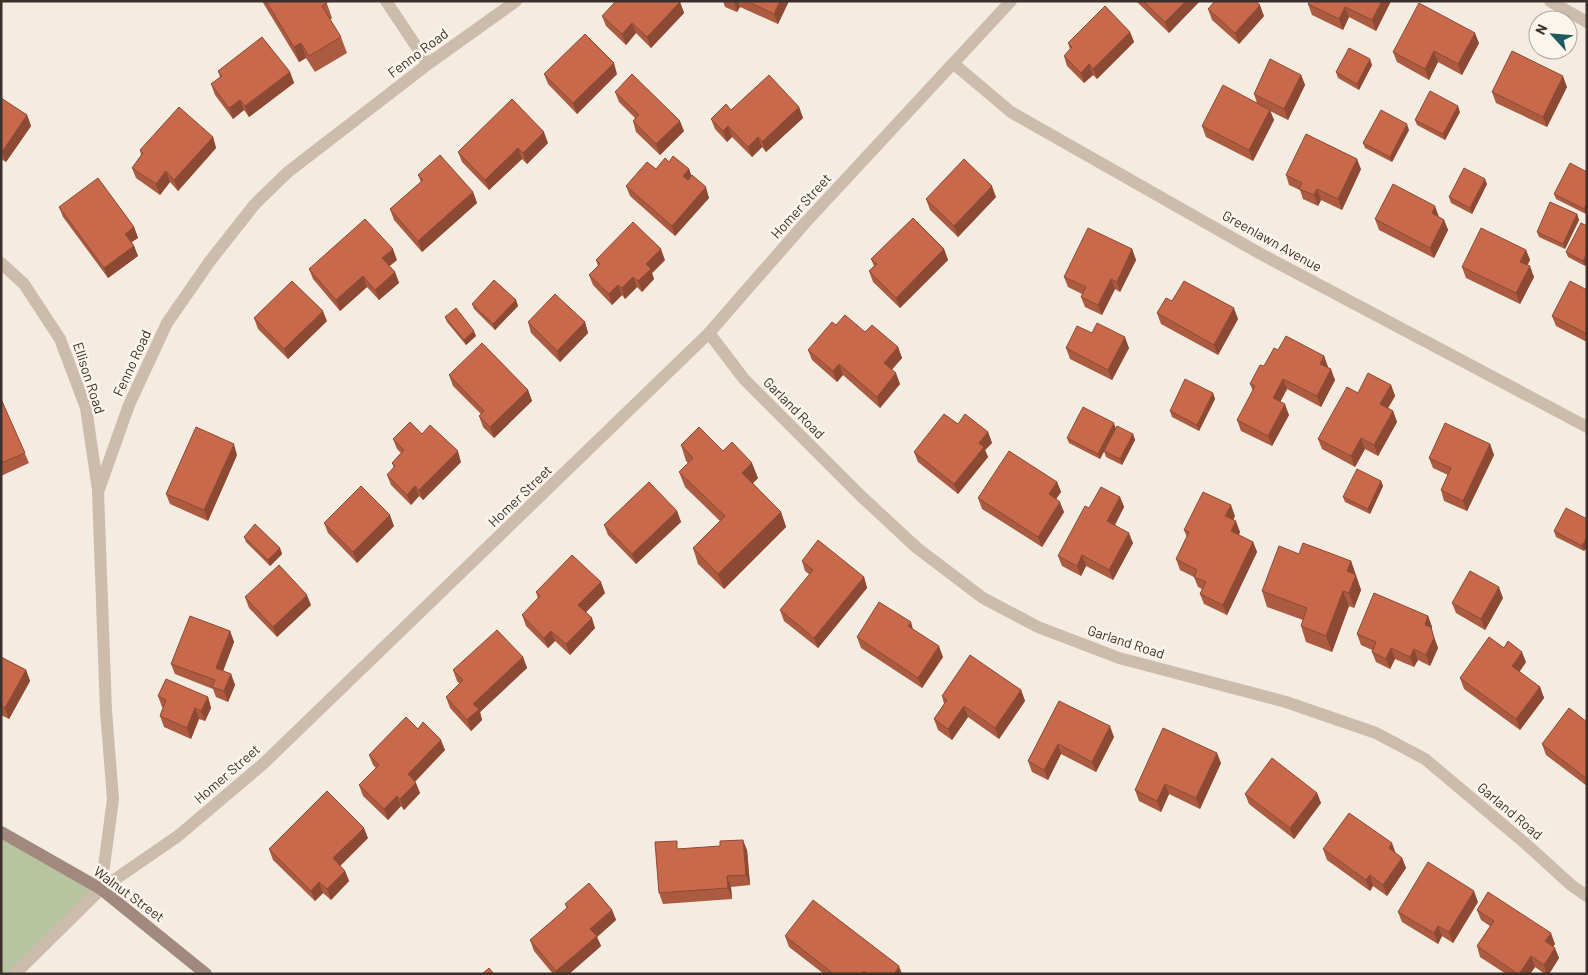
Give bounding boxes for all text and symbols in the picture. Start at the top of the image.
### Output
north arrow [1528,10,1578,60]
text: N [1531,21,1551,37]
street label: Fenno Road [384,24,451,81]
street label: Homer Street [767,170,834,242]
street label: Greenlawn Avenue [1219,206,1325,275]
street label: Fenno Road [109,327,154,399]
street label: Ellison Road [70,340,109,416]
street label: Garland Road [760,373,829,442]
street label: Homer Street [484,461,555,530]
street label: Garland Road [1086,621,1167,662]
street label: Homer Street [190,740,263,807]
street label: Garland Road [1474,778,1546,843]
street label: Walnut Street [91,862,168,925]

